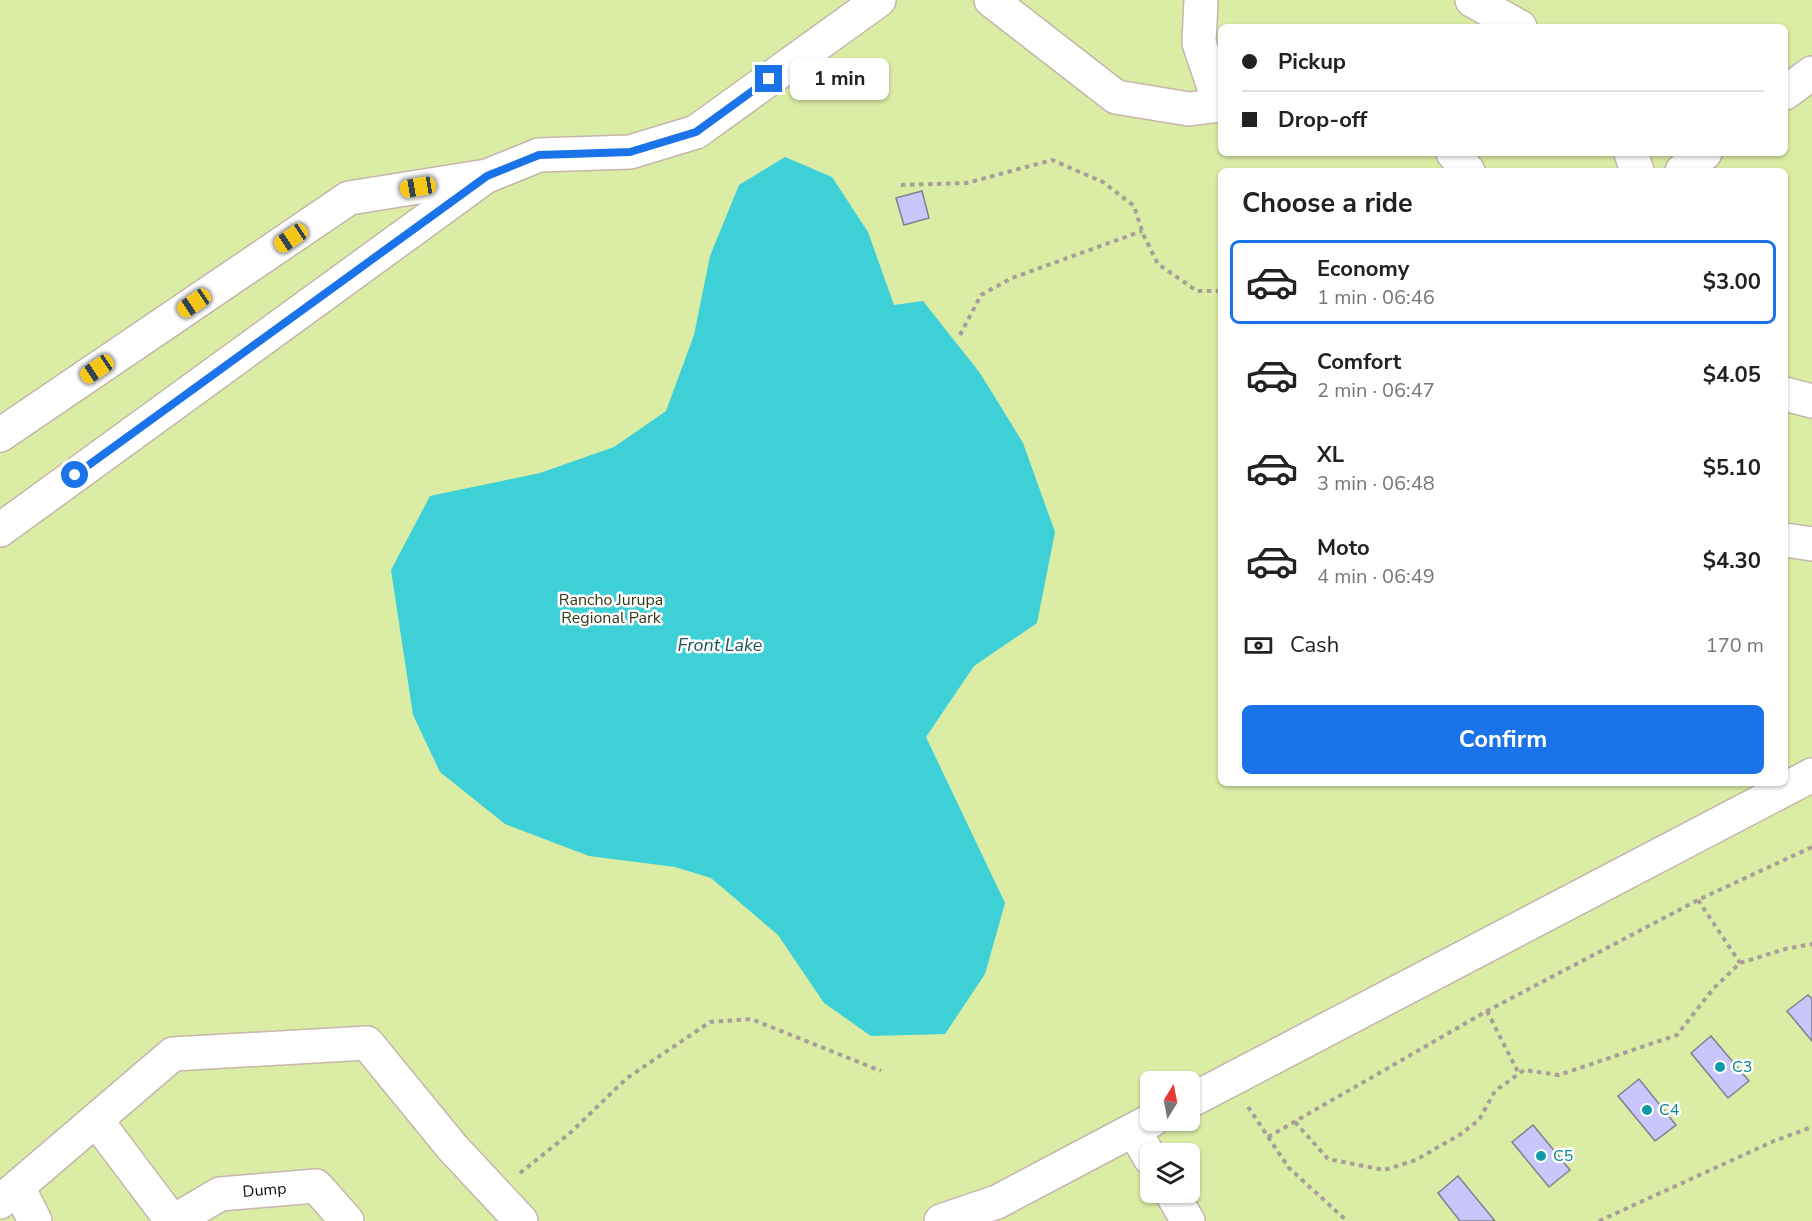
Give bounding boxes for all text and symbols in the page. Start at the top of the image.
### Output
text: Pickup [1278,47,1346,77]
callout: 1 min [790,58,889,100]
route end [755,65,782,92]
text: 1 min [814,65,865,92]
text: Drop-off [1278,105,1367,135]
car [399,175,437,199]
text: Choose a ride [1242,185,1413,222]
car [271,220,311,256]
text: Economy [1317,254,1409,284]
icon: car [1245,255,1299,309]
text: $3.00 [1703,267,1761,297]
text: 1 min · 06:46 [1317,284,1435,311]
car [174,285,214,321]
text: Comfort [1317,347,1401,377]
icon: car [1245,348,1299,402]
car [77,351,117,387]
text: $4.05 [1703,360,1761,390]
text: 2 min · 06:47 [1317,377,1435,404]
text: XL [1317,440,1344,470]
icon: car [1245,441,1299,495]
text: $5.10 [1703,453,1761,483]
route start [61,461,88,488]
text: 3 min · 06:48 [1317,470,1435,497]
text: Moto [1317,533,1370,563]
icon: car [1245,534,1299,588]
text: $4.30 [1703,546,1761,576]
text: 4 min · 06:49 [1317,563,1435,590]
park label: Rancho Jurupa Regional Park [559,589,663,629]
icon: cash [1242,629,1275,662]
text: Cash [1290,630,1339,660]
text: 170 m [1706,632,1764,659]
water label: Front Lake [678,633,763,657]
button: Confirm [1242,705,1764,774]
place label: C3 [1732,1056,1752,1078]
marker: C3 [1713,1060,1727,1074]
north arrow [1140,1071,1200,1131]
map controls [1140,1071,1200,1203]
place label: C4 [1659,1099,1680,1121]
marker: C4 [1640,1103,1654,1117]
button: layers [1140,1143,1200,1203]
place label: C5 [1553,1145,1573,1167]
marker: C5 [1534,1149,1548,1163]
street label: Dump [242,1178,287,1203]

